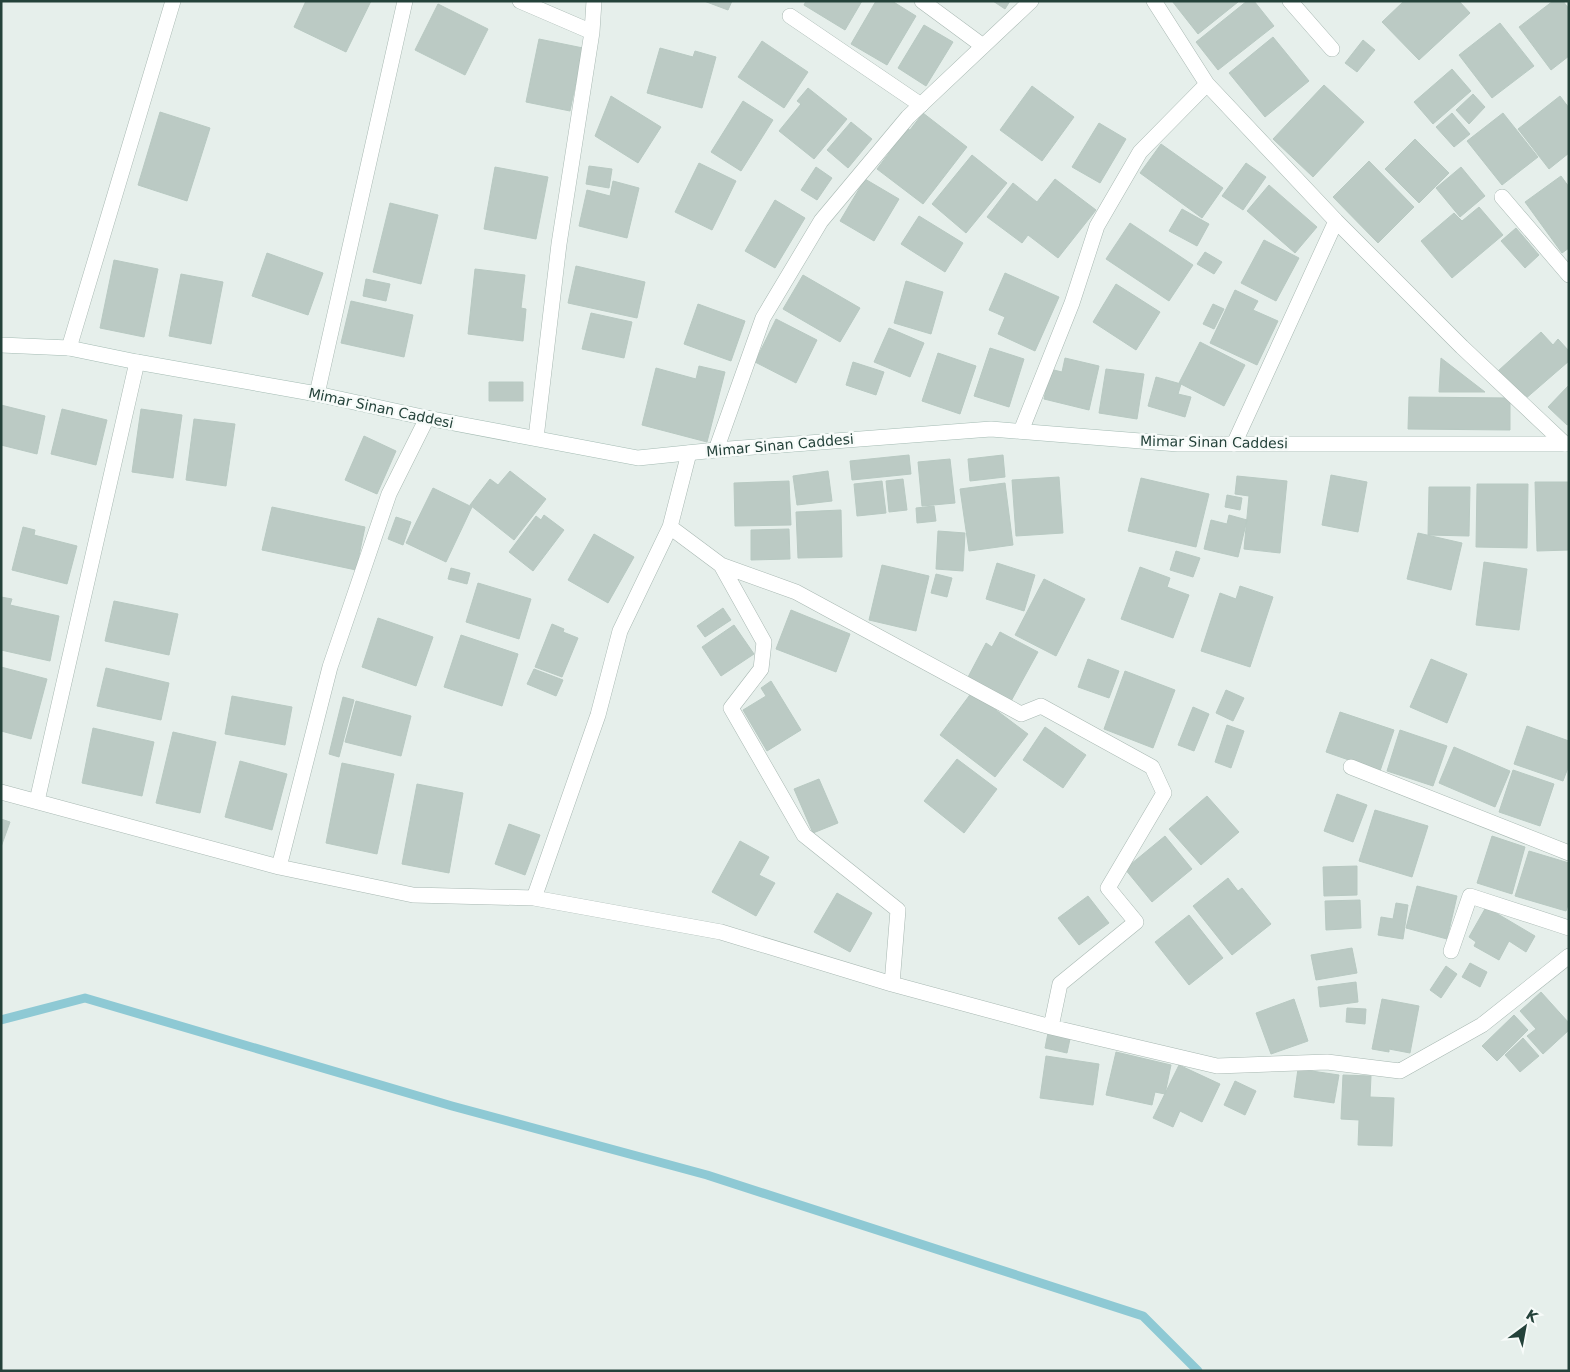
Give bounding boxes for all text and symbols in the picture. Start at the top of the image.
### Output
street label: Mimar Sinan Caddesi [307,385,455,431]
street label: Mimar Sinan Caddesi [706,431,854,459]
street label: Mimar Sinan Caddesi [1140,433,1288,451]
north arrow [1500,1302,1550,1352]
text: K [1523,1306,1542,1326]

